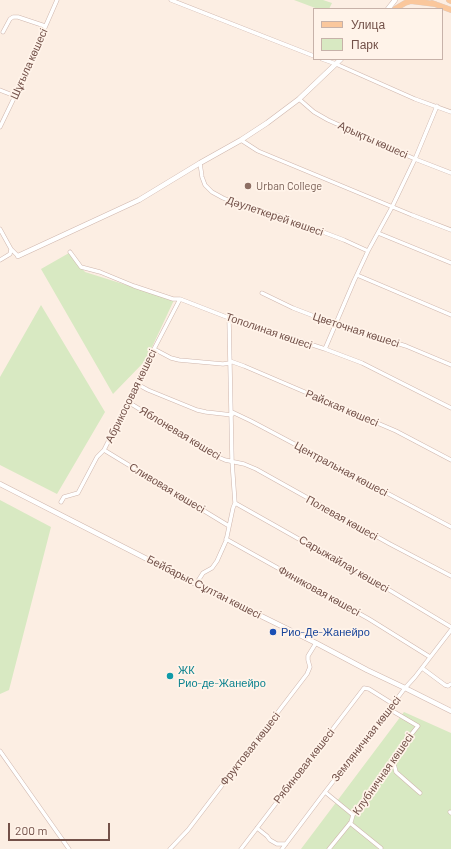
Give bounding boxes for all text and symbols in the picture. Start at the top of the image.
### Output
legend [313,8,443,60]
text: Улица [351,17,385,31]
street label: Шұғыла көшесі [8,27,50,101]
text: Парк [351,37,378,51]
street label: Арықты көшесі [336,119,410,161]
place label: Urban College [256,179,322,193]
marker: Urban College [243,181,253,191]
street label: Дәулеткерей көшесі [225,193,325,239]
street label: Тополиная көшесі [224,310,314,352]
street label: Цветочная көшесі [311,310,401,350]
street label: Абрикосовая көшесі [103,347,159,445]
street label: Райская көшесі [304,387,380,429]
street label: Яблоневая көшесі [137,404,223,462]
street label: Центральная көшесі [292,439,390,499]
street label: Сливовая көшесі [127,460,207,516]
street label: Полевая көшесі [304,493,380,543]
street label: Сарыжайлау көшесі [297,533,391,595]
street label: Бейбарыс Сұлтан көшесі [145,552,263,622]
street label: Финиковая көшесі [276,563,362,619]
place label: Рио-Де-Жанейро [281,625,370,639]
marker: Рио-Де-Жанейро [268,627,278,637]
place label: ЖК Рио-де-Жанейро [178,663,266,689]
marker: ЖК Рио-де-Жанейро [165,671,175,681]
street label: Земляничная көшесі [329,694,403,784]
street label: Фруктовая көшесі [217,710,283,788]
street label: Рябиновая көшесі [271,726,337,806]
street label: Клубничная көшесі [350,731,416,817]
scale bar [10,815,112,841]
text: 200 m [15,823,47,837]

